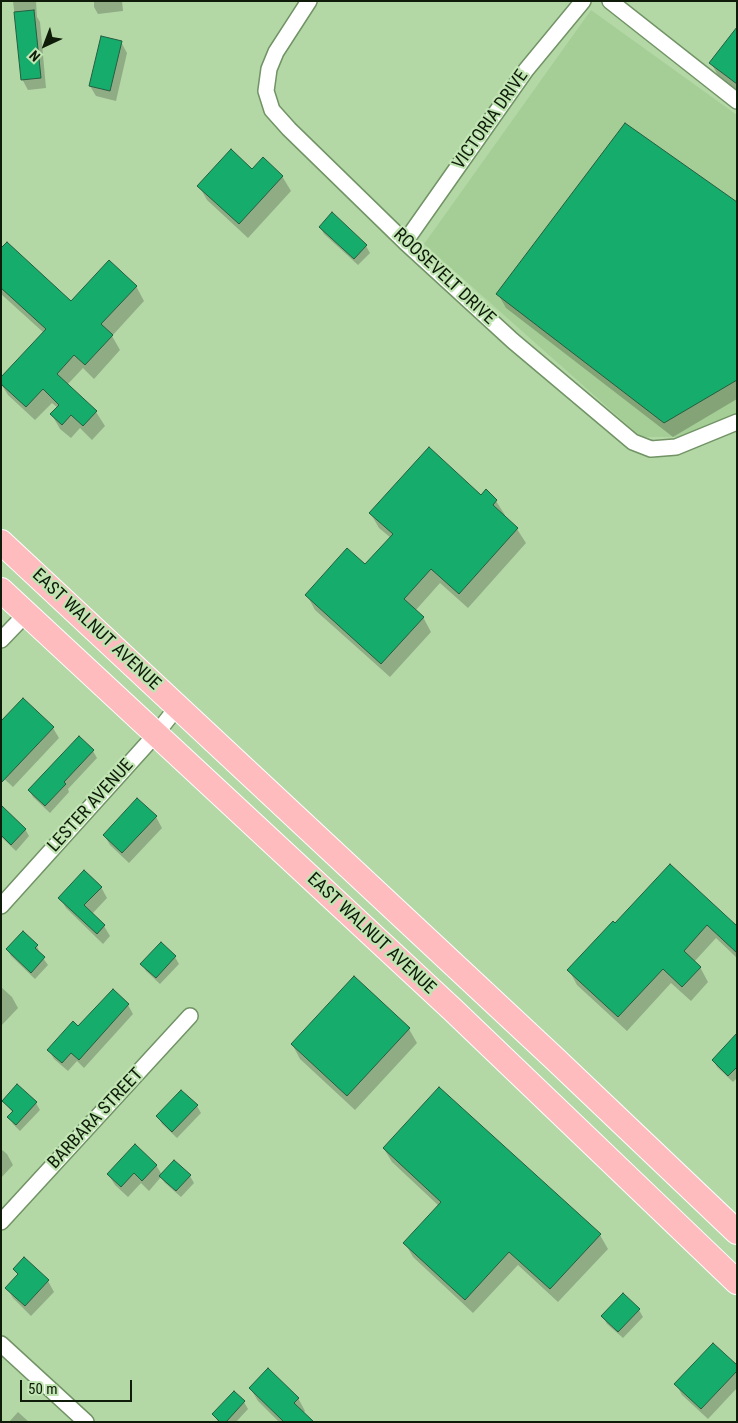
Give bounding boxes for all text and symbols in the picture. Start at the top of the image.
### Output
north arrow [20,20,70,70]
text: N [26,47,43,65]
street label: VICTORIA DRIVE [449,66,533,174]
street label: ROOSEVELT DRIVE [389,224,499,330]
street label: EAST WALNUT AVENUE [27,565,165,695]
street label: LESTER AVENUE [44,755,138,857]
street label: EAST WALNUT AVENUE [302,869,440,999]
street label: BARBARA STREET [44,1064,148,1174]
scale bar [22,1370,135,1402]
text: 50 m [28,1380,58,1398]

